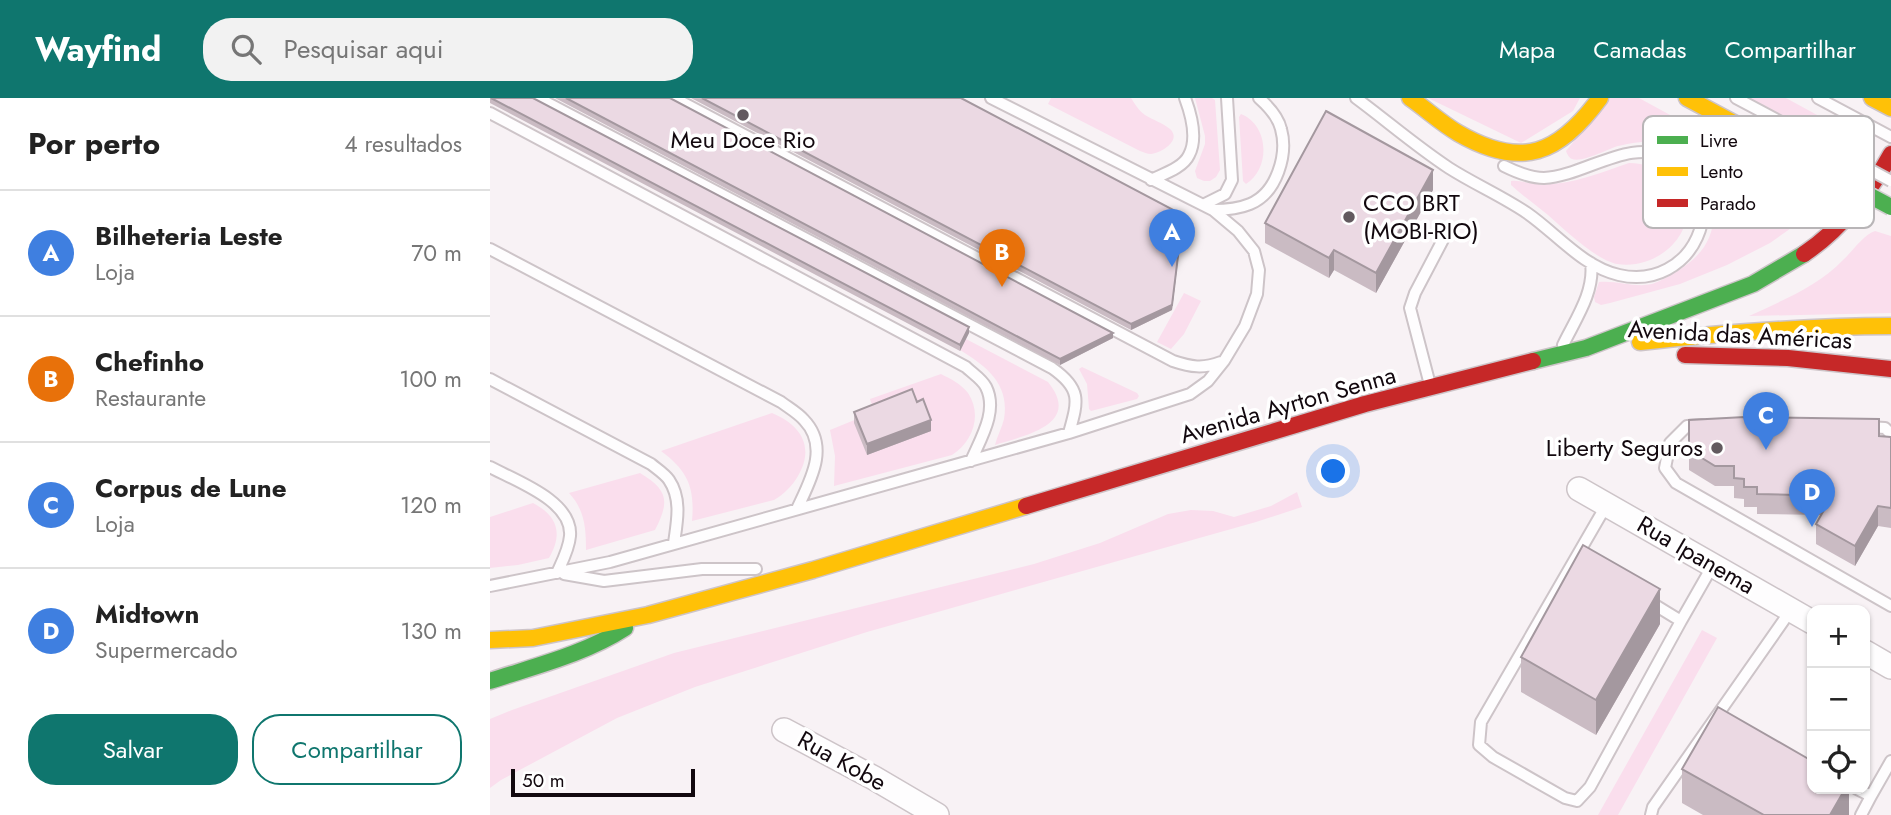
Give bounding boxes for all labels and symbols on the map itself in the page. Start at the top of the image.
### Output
marker: Meu Doce Rio [735,107,751,123]
legend [1643,116,1874,228]
place label: Meu Doce Rio [671,122,815,157]
text: Livre [1700,127,1738,154]
text: Lento [1700,158,1743,185]
place label: CCO BRT (MOBI-RIO) [1363,185,1479,248]
text: Parado [1700,190,1756,217]
pin: A [1149,209,1195,267]
marker: CCO BRT (MOBI-RIO) [1341,209,1357,225]
pin: B [979,229,1025,287]
street label: Avenida das Américas [1627,311,1853,358]
street label: Avenida Ayrton Senna [1176,357,1400,452]
pin: C [1743,392,1789,450]
place label: Liberty Seguros [1546,430,1703,465]
marker: Liberty Seguros [1709,440,1725,456]
your location [1316,454,1350,488]
pin: D [1789,469,1835,527]
street label: Rua Ipanema [1631,507,1762,603]
street label: Rua Kobe [791,722,893,799]
scale bar [511,766,695,798]

